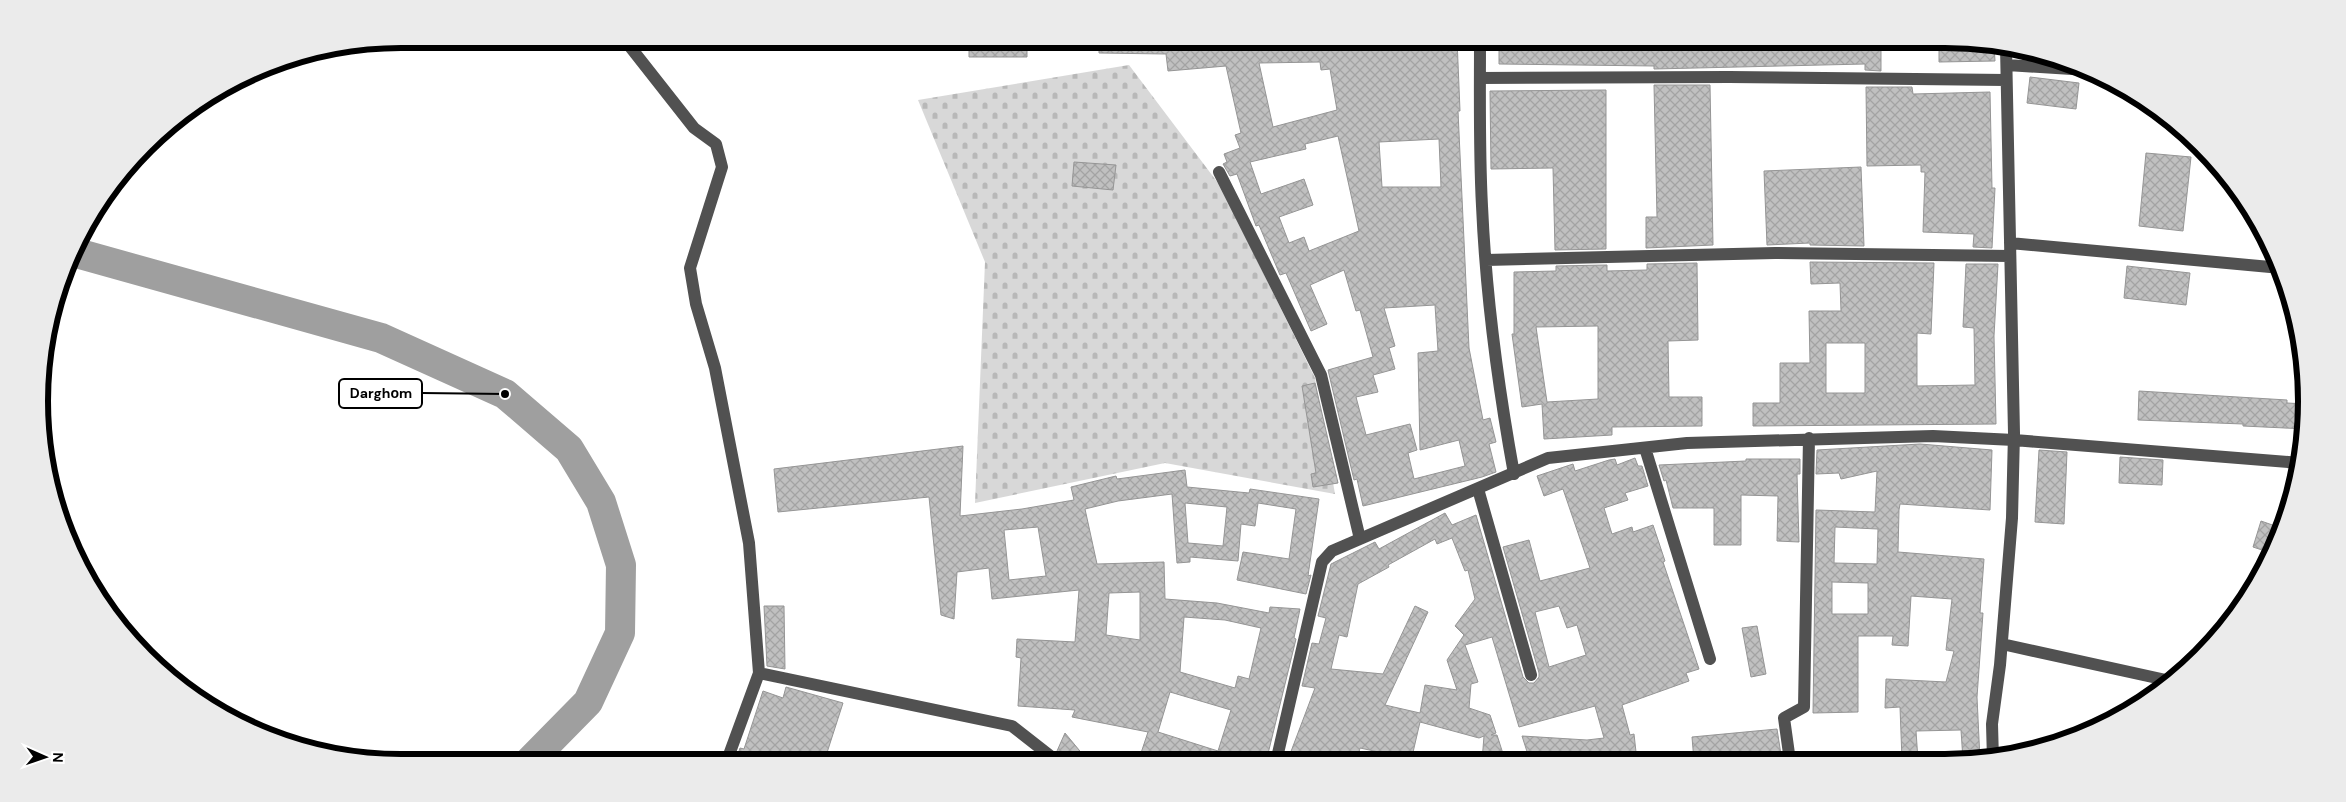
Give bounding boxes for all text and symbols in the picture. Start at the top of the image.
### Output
callout: Darghоm [339,379,422,408]
text: Darghоm [350,384,412,402]
north arrow [20,732,70,782]
text: N [49,752,67,763]

